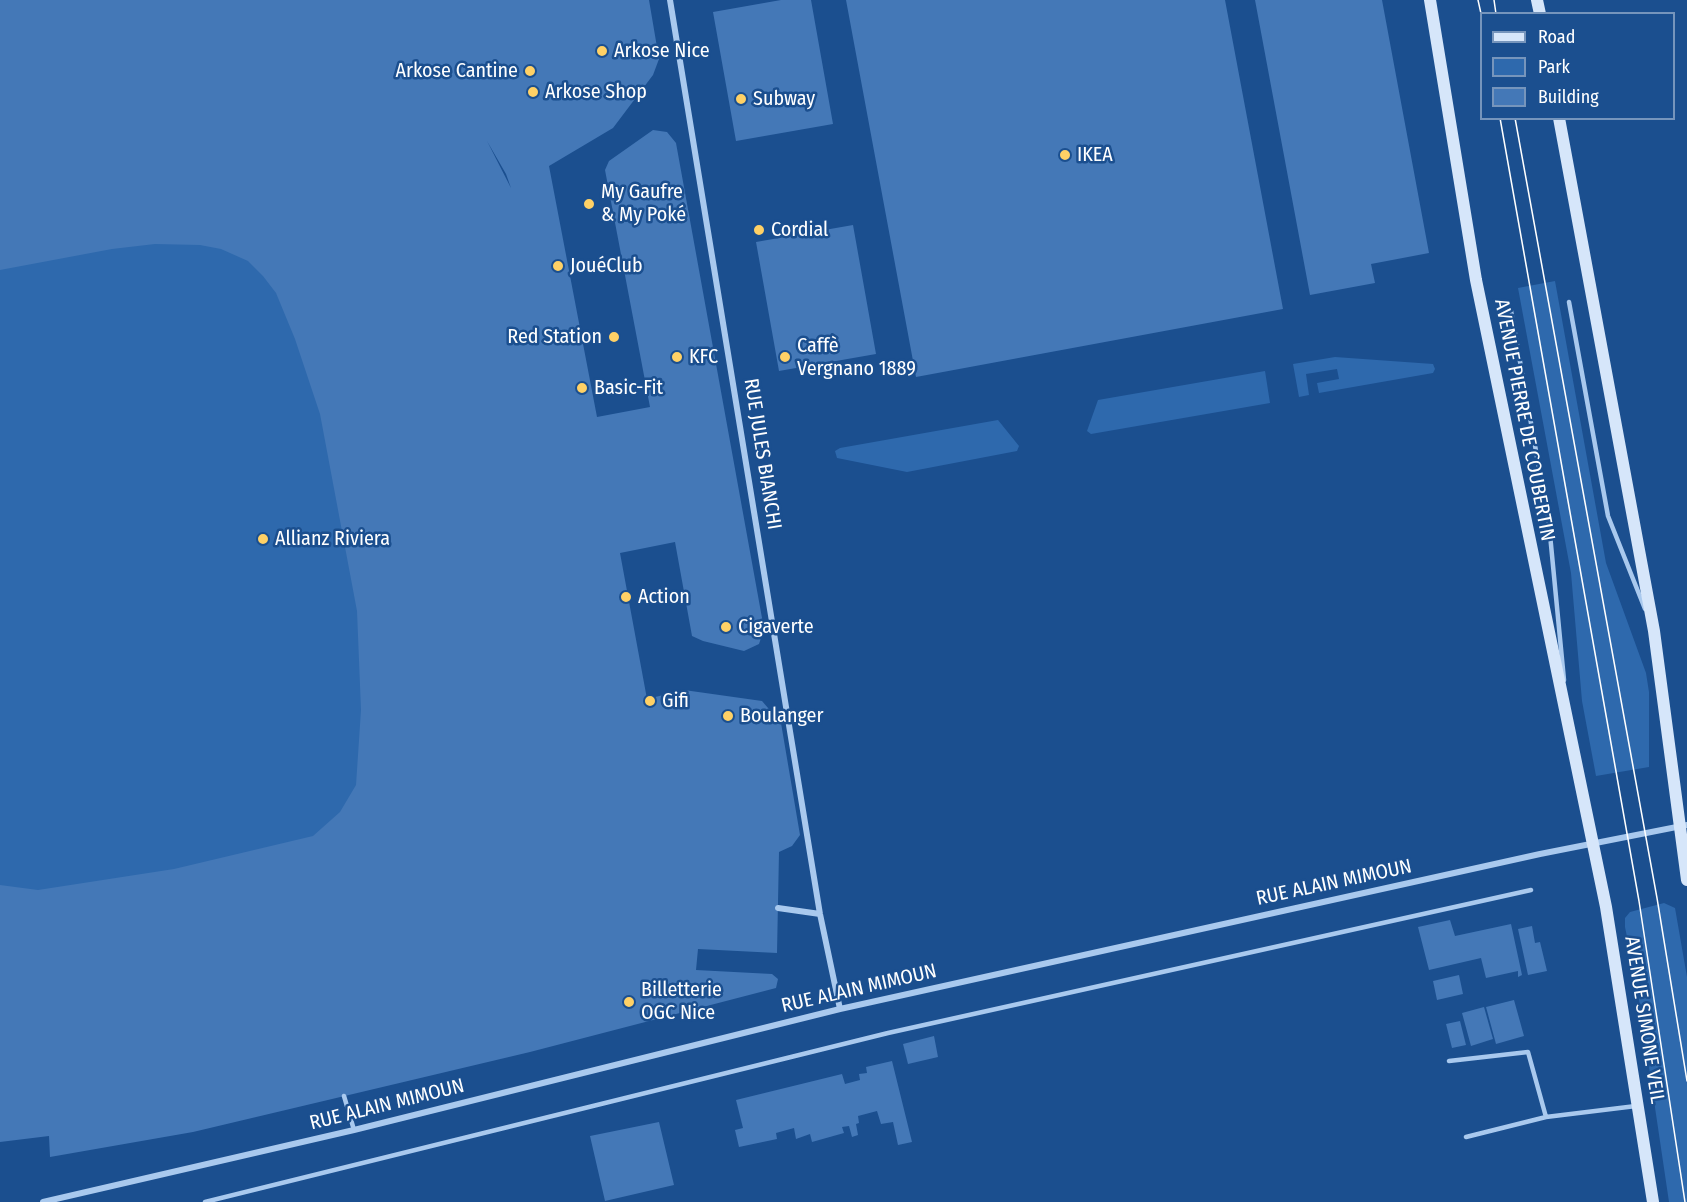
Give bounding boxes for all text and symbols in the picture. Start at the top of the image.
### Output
legend [1480,12,1675,120]
text: Road [1538,26,1575,48]
place label: Arkose Nice [614,39,710,63]
marker: Arkose Nice [595,44,609,58]
text: Park [1538,56,1570,78]
place label: Arkose Cantine [395,59,518,83]
marker: Arkose Cantine [523,64,537,78]
place label: Arkose Shop [545,80,647,104]
marker: Arkose Shop [526,85,540,99]
text: Building [1538,86,1599,108]
place label: Subway [753,87,815,111]
marker: Subway [734,92,748,106]
place label: IKEA [1077,143,1113,167]
marker: IKEA [1058,148,1072,162]
place label: My Gaufre & My Poké [601,180,686,227]
marker: My Gaufre & My Poké [582,197,596,211]
place label: Cordial [771,218,828,242]
marker: Cordial [752,223,766,237]
place label: JouéClub [570,254,643,278]
marker: JouéClub [551,259,565,273]
street label: AVENUE PIERRE DE COUBERTIN [1489,297,1559,543]
place label: Red Station [507,325,602,349]
marker: Red Station [607,330,621,344]
place label: Caffè Vergnano 1889 [797,334,916,381]
place label: KFC [689,345,718,369]
marker: KFC [670,350,684,364]
marker: Caffè Vergnano 1889 [778,350,792,364]
place label: Basic-Fit [594,376,663,400]
street label: RUE JULES BIANCHI [738,377,786,531]
marker: Basic-Fit [575,381,589,395]
place label: Allianz Riviera [275,527,390,551]
marker: Allianz Riviera [256,532,270,546]
place label: Action [638,585,690,609]
marker: Action [619,590,633,604]
place label: Cigaverte [738,615,814,639]
marker: Cigaverte [719,620,733,634]
place label: Gifi [662,689,689,713]
marker: Gifi [643,694,657,708]
place label: Boulanger [740,704,823,728]
marker: Boulanger [721,709,735,723]
street label: RUE ALAIN MIMOUN [1254,855,1414,911]
street label: AVENUE SIMONE VEIL [1619,934,1669,1106]
street label: RUE ALAIN MIMOUN [779,959,939,1019]
place label: Billetterie OGC Nice [641,978,722,1025]
marker: Billetterie OGC Nice [622,995,636,1009]
street label: RUE ALAIN MIMOUN [307,1074,467,1136]

